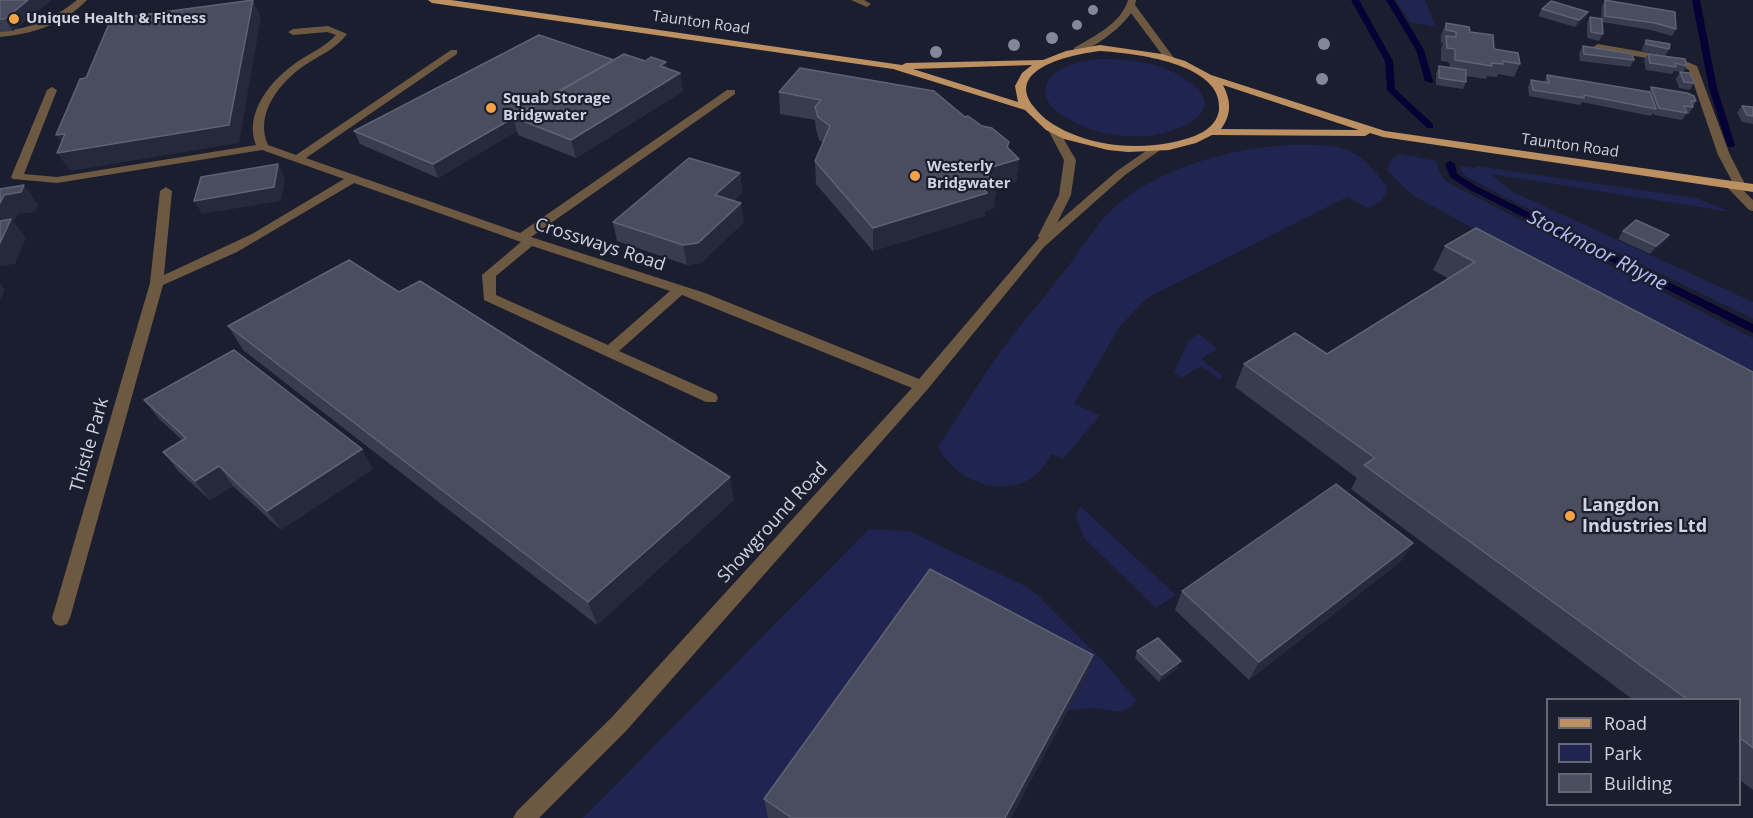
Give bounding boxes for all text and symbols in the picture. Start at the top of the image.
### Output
street label: Taunton Road [651,7,751,39]
place label: Unique Health & Fitness [26,10,206,28]
marker: Unique Health & Fitness [7,12,21,26]
place label: Squab Storage Bridgwater [503,90,610,125]
marker: Squab Storage Bridgwater [484,101,498,115]
street label: Taunton Road [1520,130,1620,162]
place label: Westerly Bridgwater [927,158,1011,193]
marker: Westerly Bridgwater [908,169,922,183]
water label: Stockmoor Rhyne [1523,205,1671,297]
street label: Crossways Road [532,214,668,276]
street label: Thistle Park [66,395,114,495]
street label: Showground Road [713,458,833,588]
place label: Langdon Industries Ltd [1582,495,1707,538]
marker: Langdon Industries Ltd [1563,509,1577,523]
legend [1546,698,1741,806]
text: Road [1604,711,1647,735]
text: Park [1604,741,1642,765]
text: Building [1604,771,1672,795]

